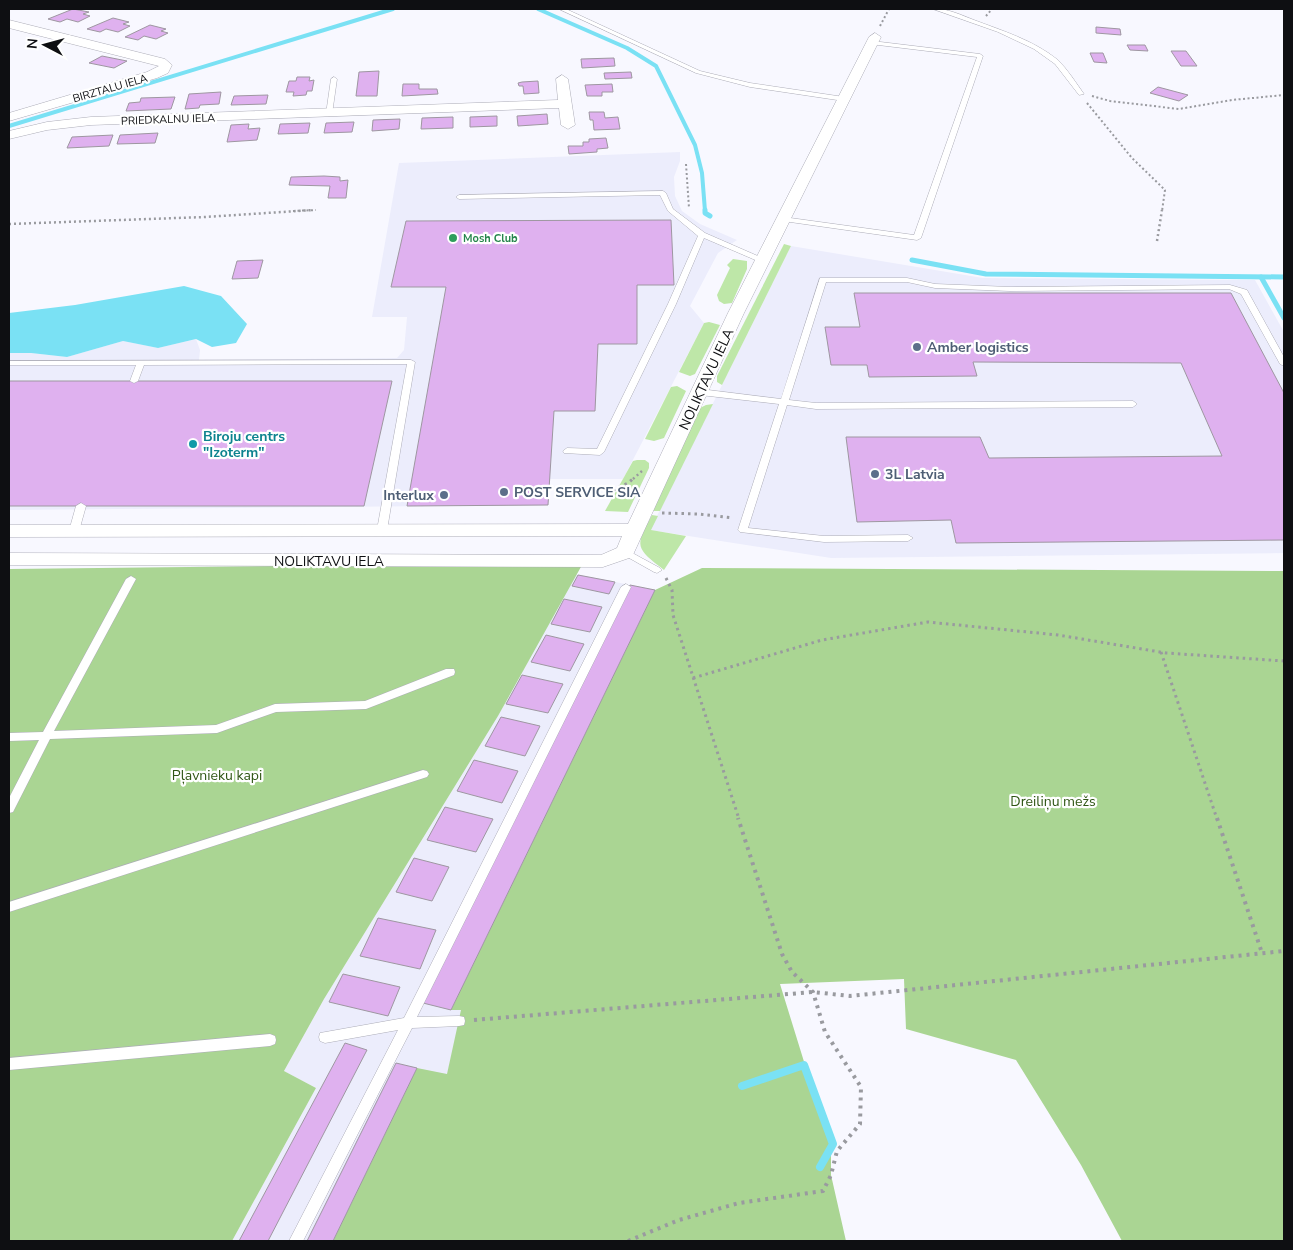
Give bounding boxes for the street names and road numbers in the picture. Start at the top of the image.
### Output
street label: BIRZTALU IELA [71,71,149,106]
street label: PRIEDKALNU IELA [121,110,215,129]
street label: NOLIKTAVU IELA [675,325,738,433]
street label: NOLIKTAVU IELA [274,552,384,571]

